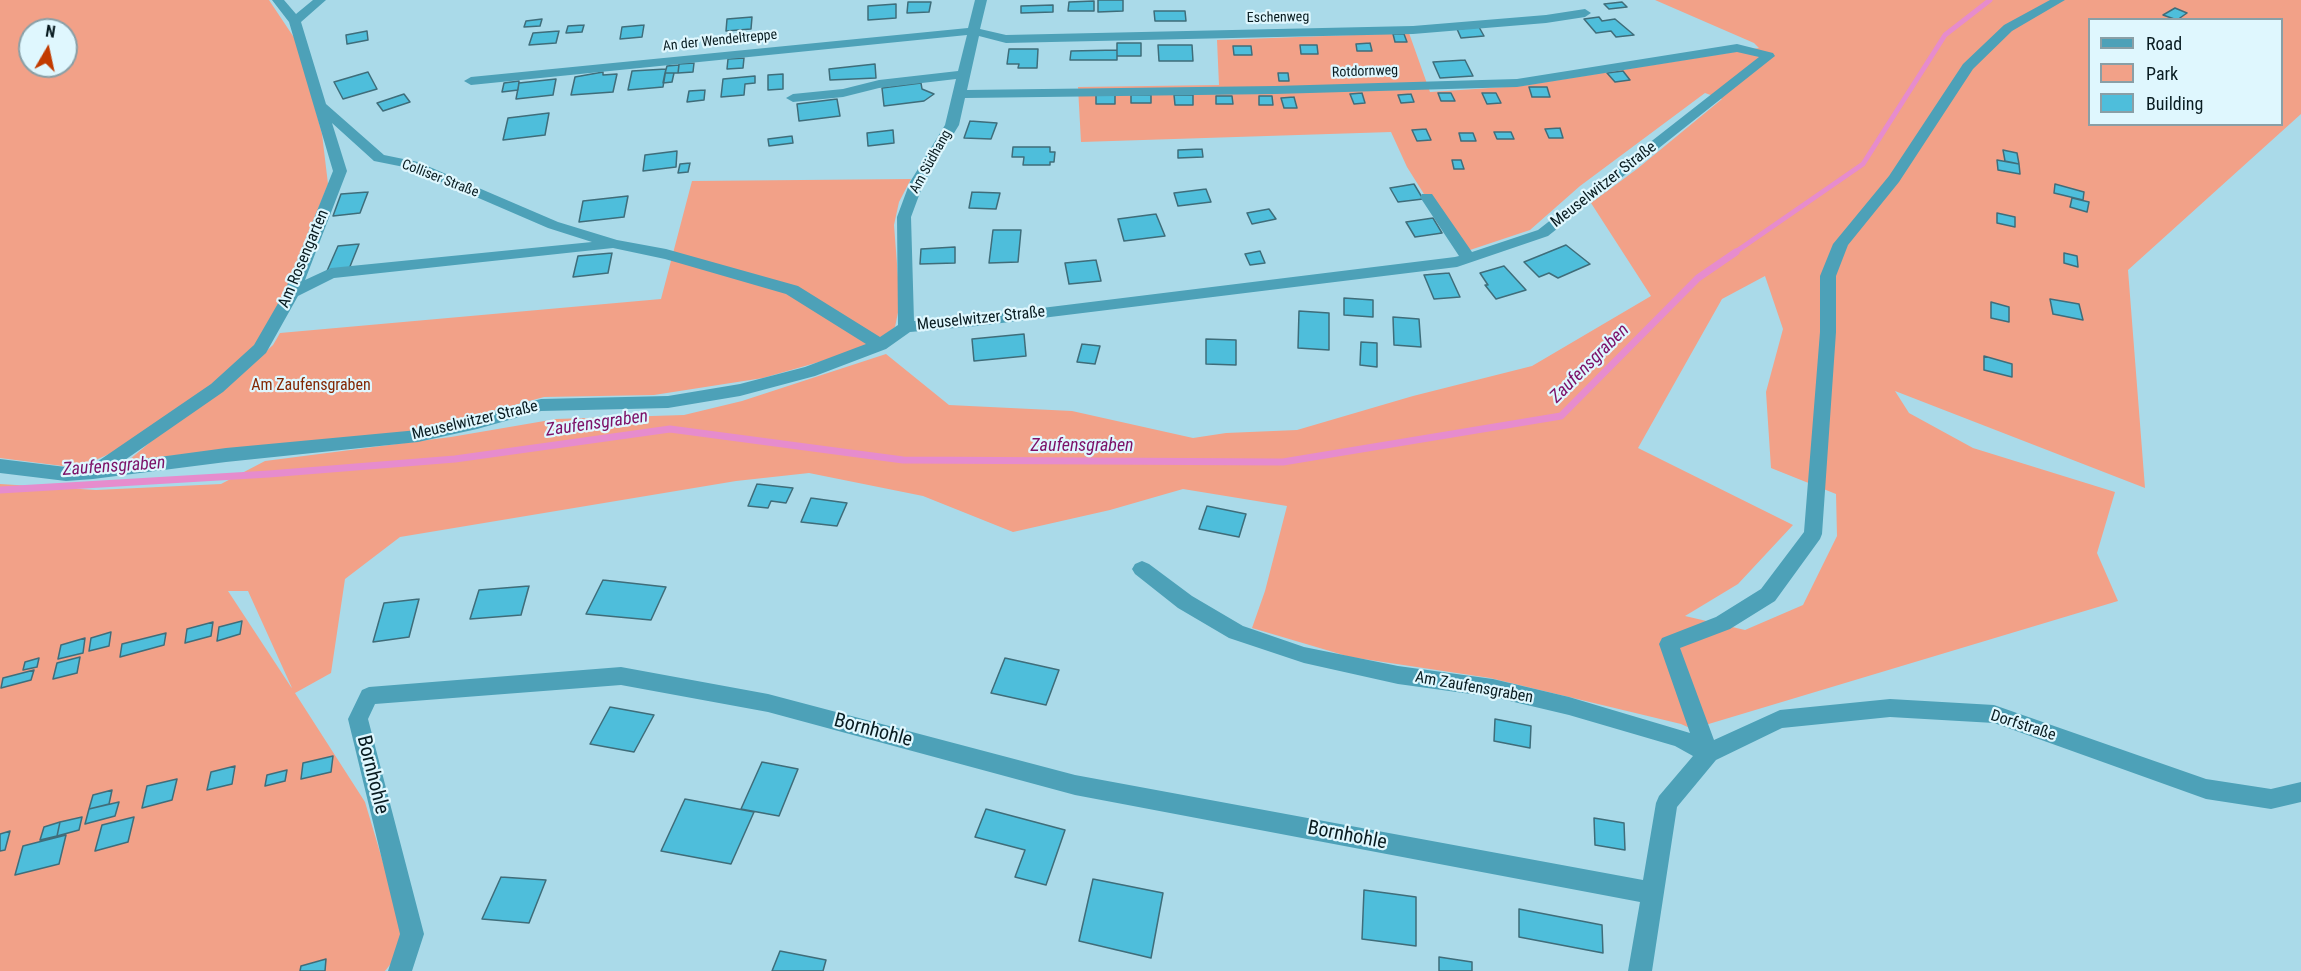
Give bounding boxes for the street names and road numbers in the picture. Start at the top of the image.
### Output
street label: Eschenweg [1247,9,1309,27]
street label: An der Wendeltreppe [662,27,778,55]
street label: Rotdornweg [1332,62,1398,82]
street label: Am Südhang [907,127,955,197]
street label: Meuselwitzer Straße [1547,138,1661,232]
street label: Colliser Straße [399,157,481,201]
street label: Am Rosengarten [275,207,333,311]
street label: Meuselwitzer Straße [916,303,1046,335]
street label: Meuselwitzer Straße [410,397,540,445]
street label: Am Zaufensgraben [1414,668,1534,708]
street label: Dorfstraße [1988,706,2058,746]
street label: Bornhohle [831,709,915,753]
street label: Bornhohle [351,733,393,817]
street label: Bornhohle [1305,817,1389,855]

